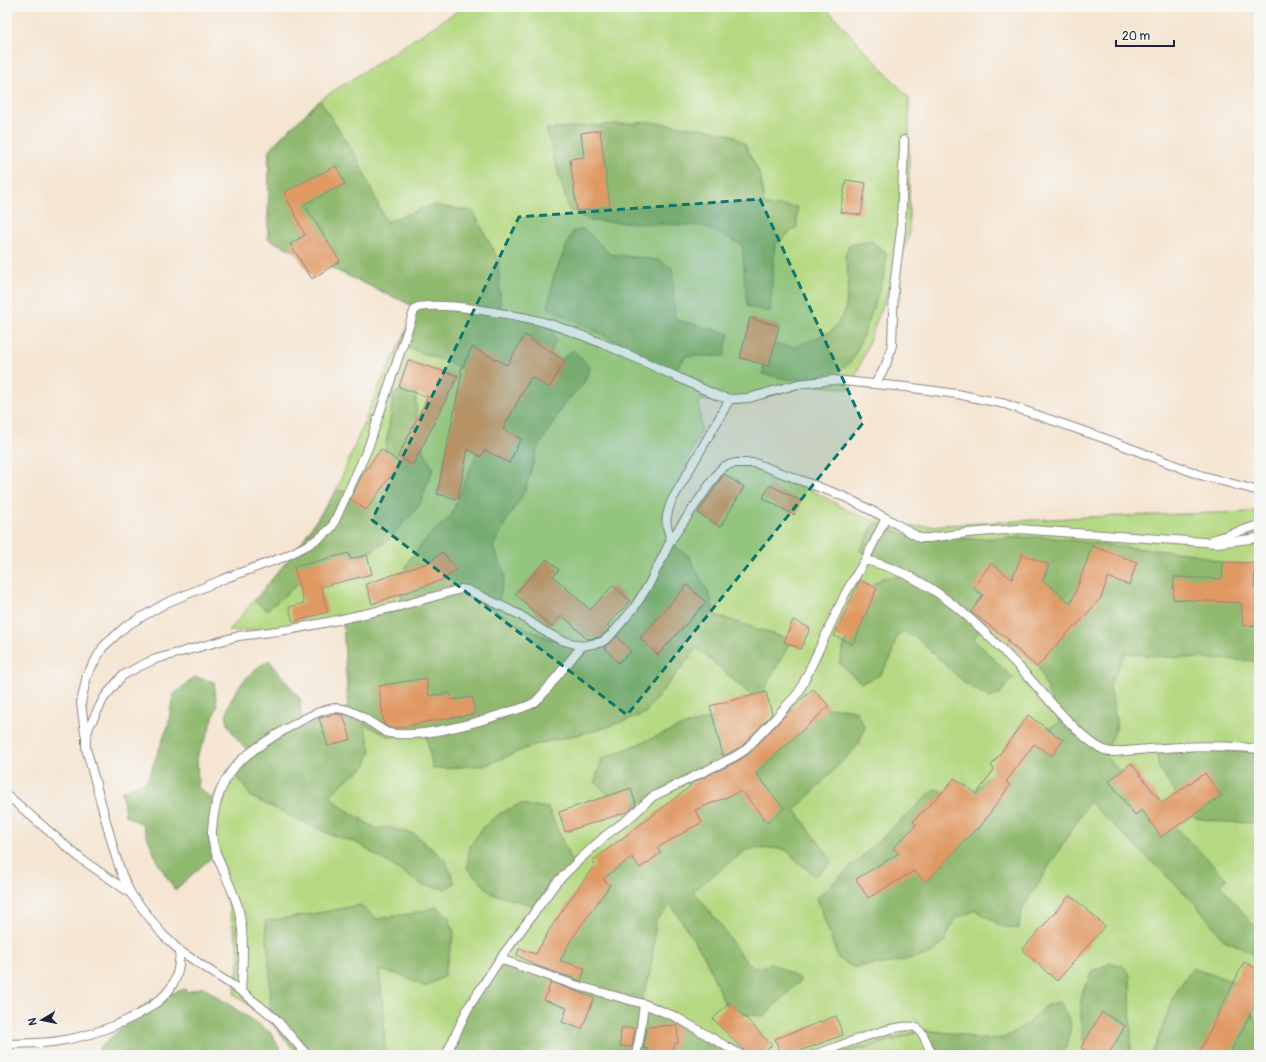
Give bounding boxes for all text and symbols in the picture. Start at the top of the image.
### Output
scale bar [1116,22,1174,48]
text: 20 m [1122,29,1151,44]
north arrow [22,1000,62,1040]
text: N [25,1016,40,1026]

